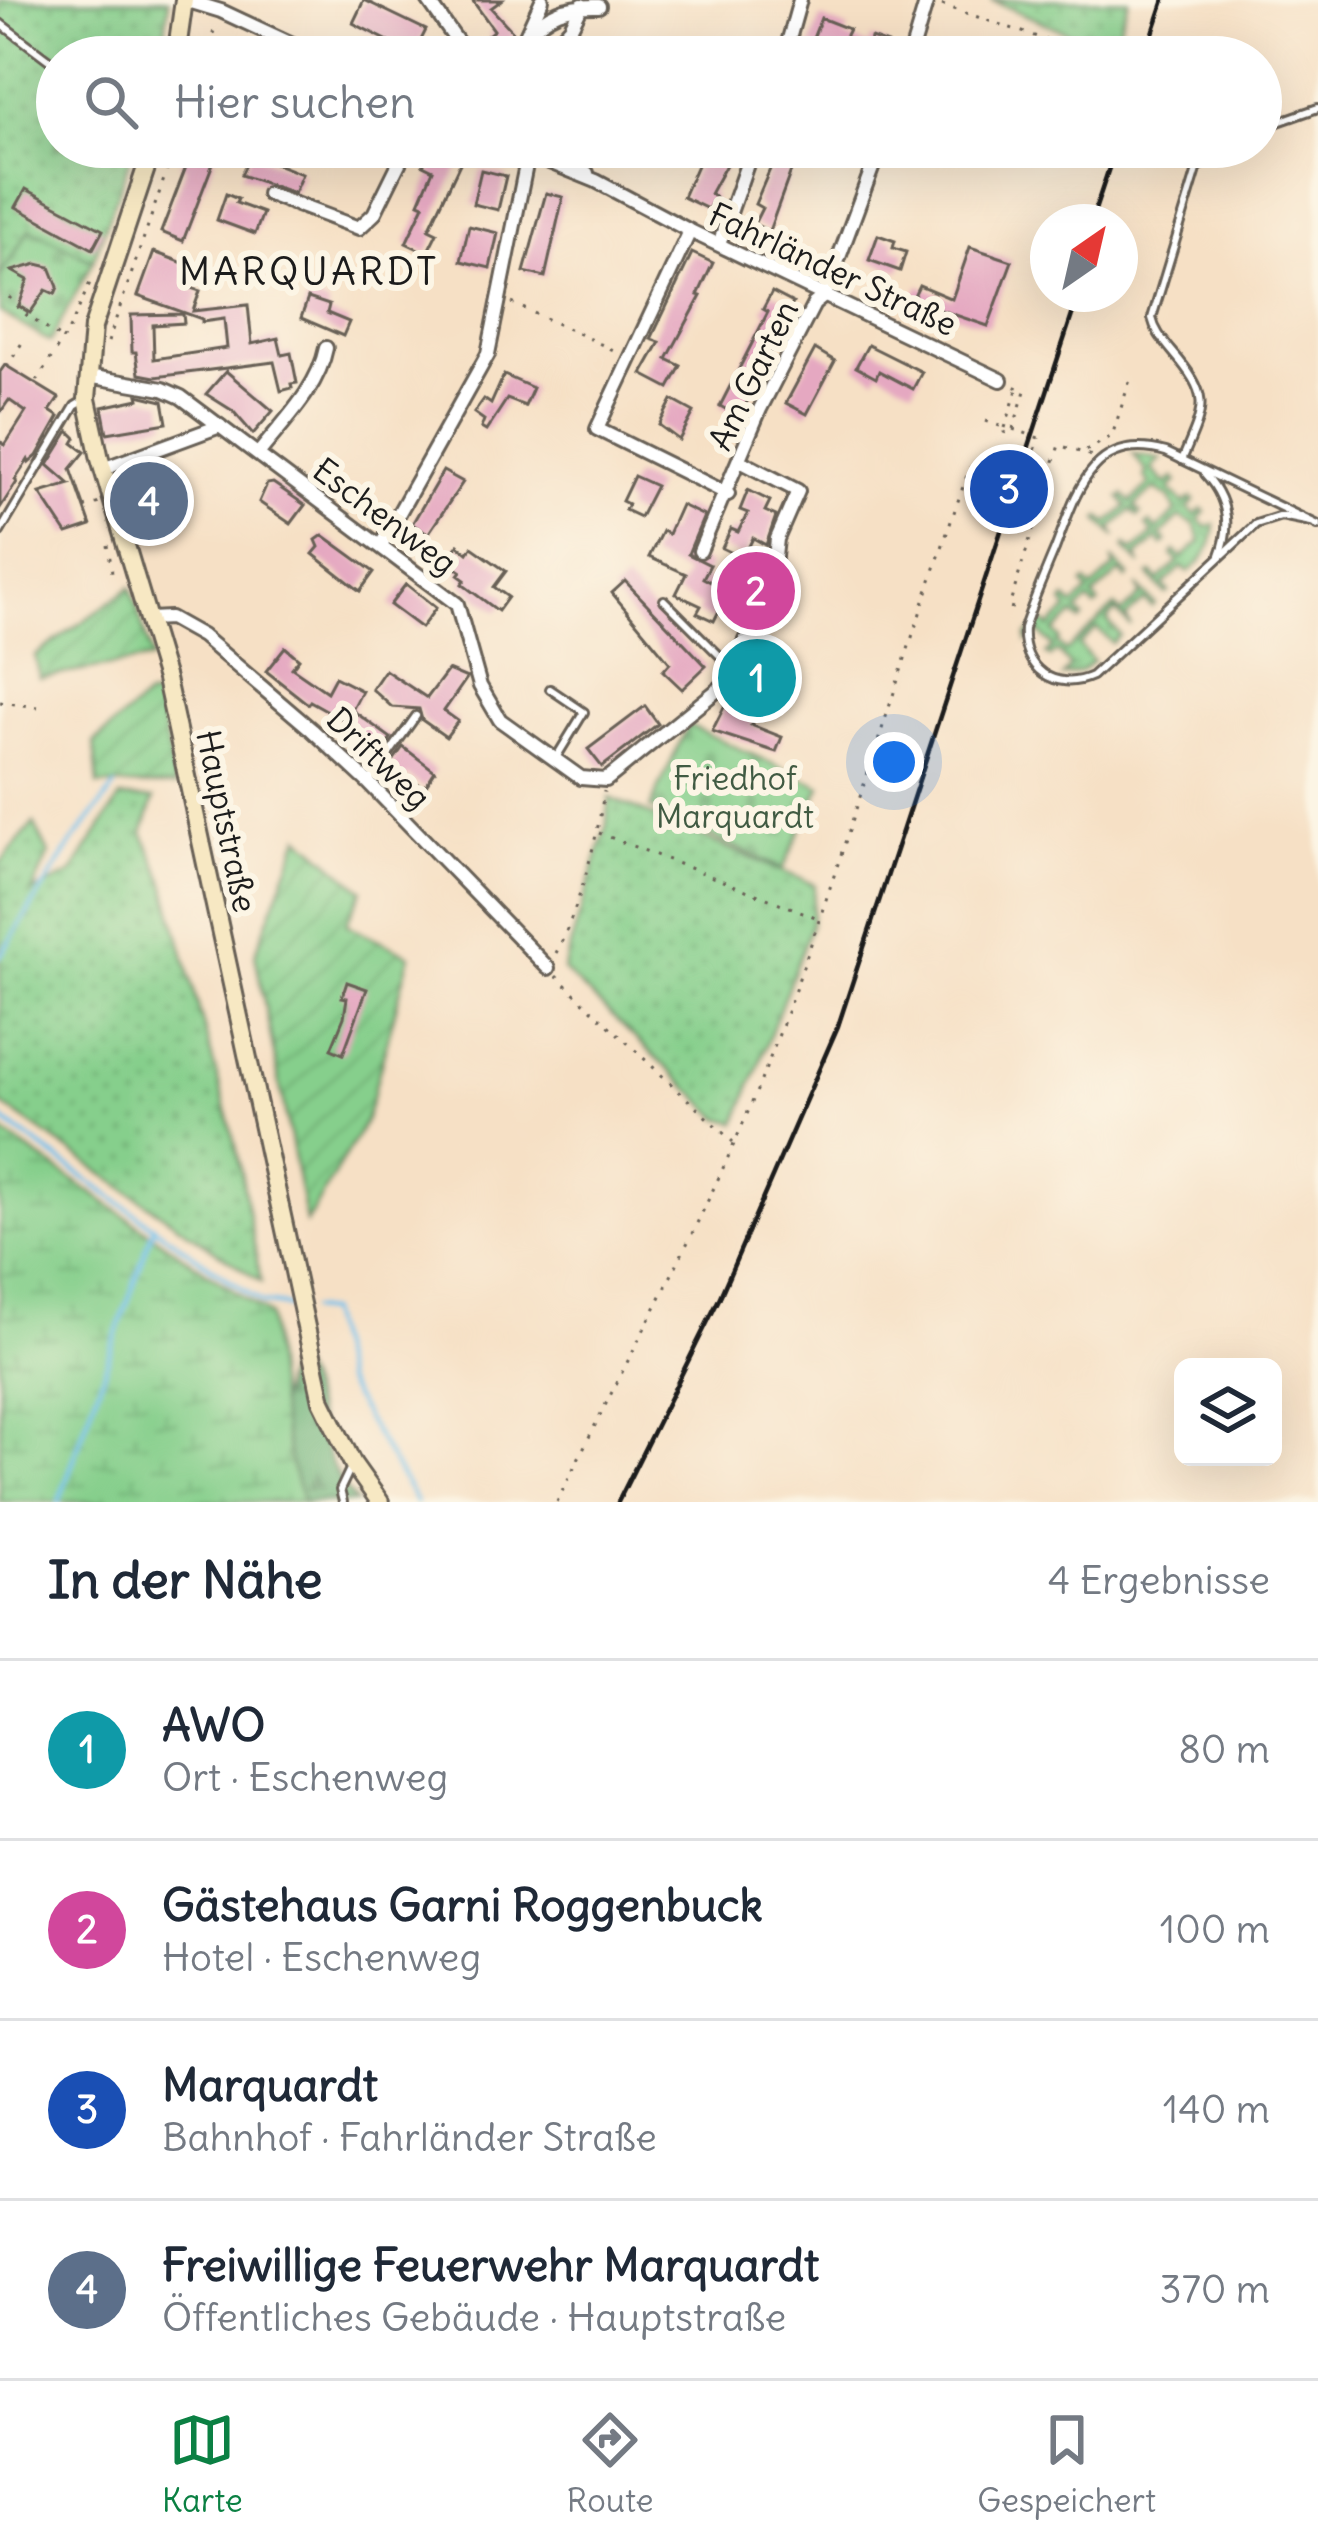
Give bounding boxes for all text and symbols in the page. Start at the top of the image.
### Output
search box [36,36,1282,168]
icon: search [78,69,144,135]
text: Hier suchen [174,74,415,130]
street label: Fahrländer Straße [702,193,964,345]
north arrow [1030,204,1138,312]
district label: MARQUARDT [179,247,439,296]
street label: Am Garten [699,293,807,457]
pin: 3 [970,444,1048,534]
street label: Eschenweg [305,448,465,584]
pin: 4 [110,456,188,546]
pin: 2 [717,546,795,636]
pin: 1 [718,633,796,723]
street label: Driftweg [318,698,440,818]
street label: Hauptstraße [187,726,267,916]
your location [864,732,924,792]
park label: Friedhof Marquardt [656,757,814,837]
map controls [1174,1358,1282,1466]
button: layers [1174,1358,1282,1466]
text: In der Nähe [48,1548,323,1612]
text: 4 Ergebnisse [1048,1556,1270,1605]
text: AWO [162,1697,265,1753]
text: 1 [79,1725,95,1774]
text: 80 m [1178,1725,1270,1774]
text: Ort · Eschenweg [162,1753,448,1802]
text: Gästehaus Garni Roggenbuck [162,1877,763,1933]
text: 2 [76,1905,98,1954]
text: 100 m [1160,1905,1270,1954]
text: Hotel · Eschenweg [162,1933,481,1982]
text: Marquardt [162,2057,378,2113]
text: 3 [76,2085,98,2134]
text: 140 m [1163,2085,1270,2134]
text: Bahnhof · Fahrländer Straße [162,2113,657,2162]
text: Freiwillige Feuerwehr Marquardt [162,2237,819,2293]
text: 4 [76,2265,98,2314]
text: 370 m [1160,2265,1270,2314]
text: Öffentliches Gebäude · Hauptstraße [162,2293,786,2342]
tab: Karte [162,2407,243,2521]
tab: Route [567,2407,654,2521]
tab: Gespeichert [977,2407,1156,2521]

